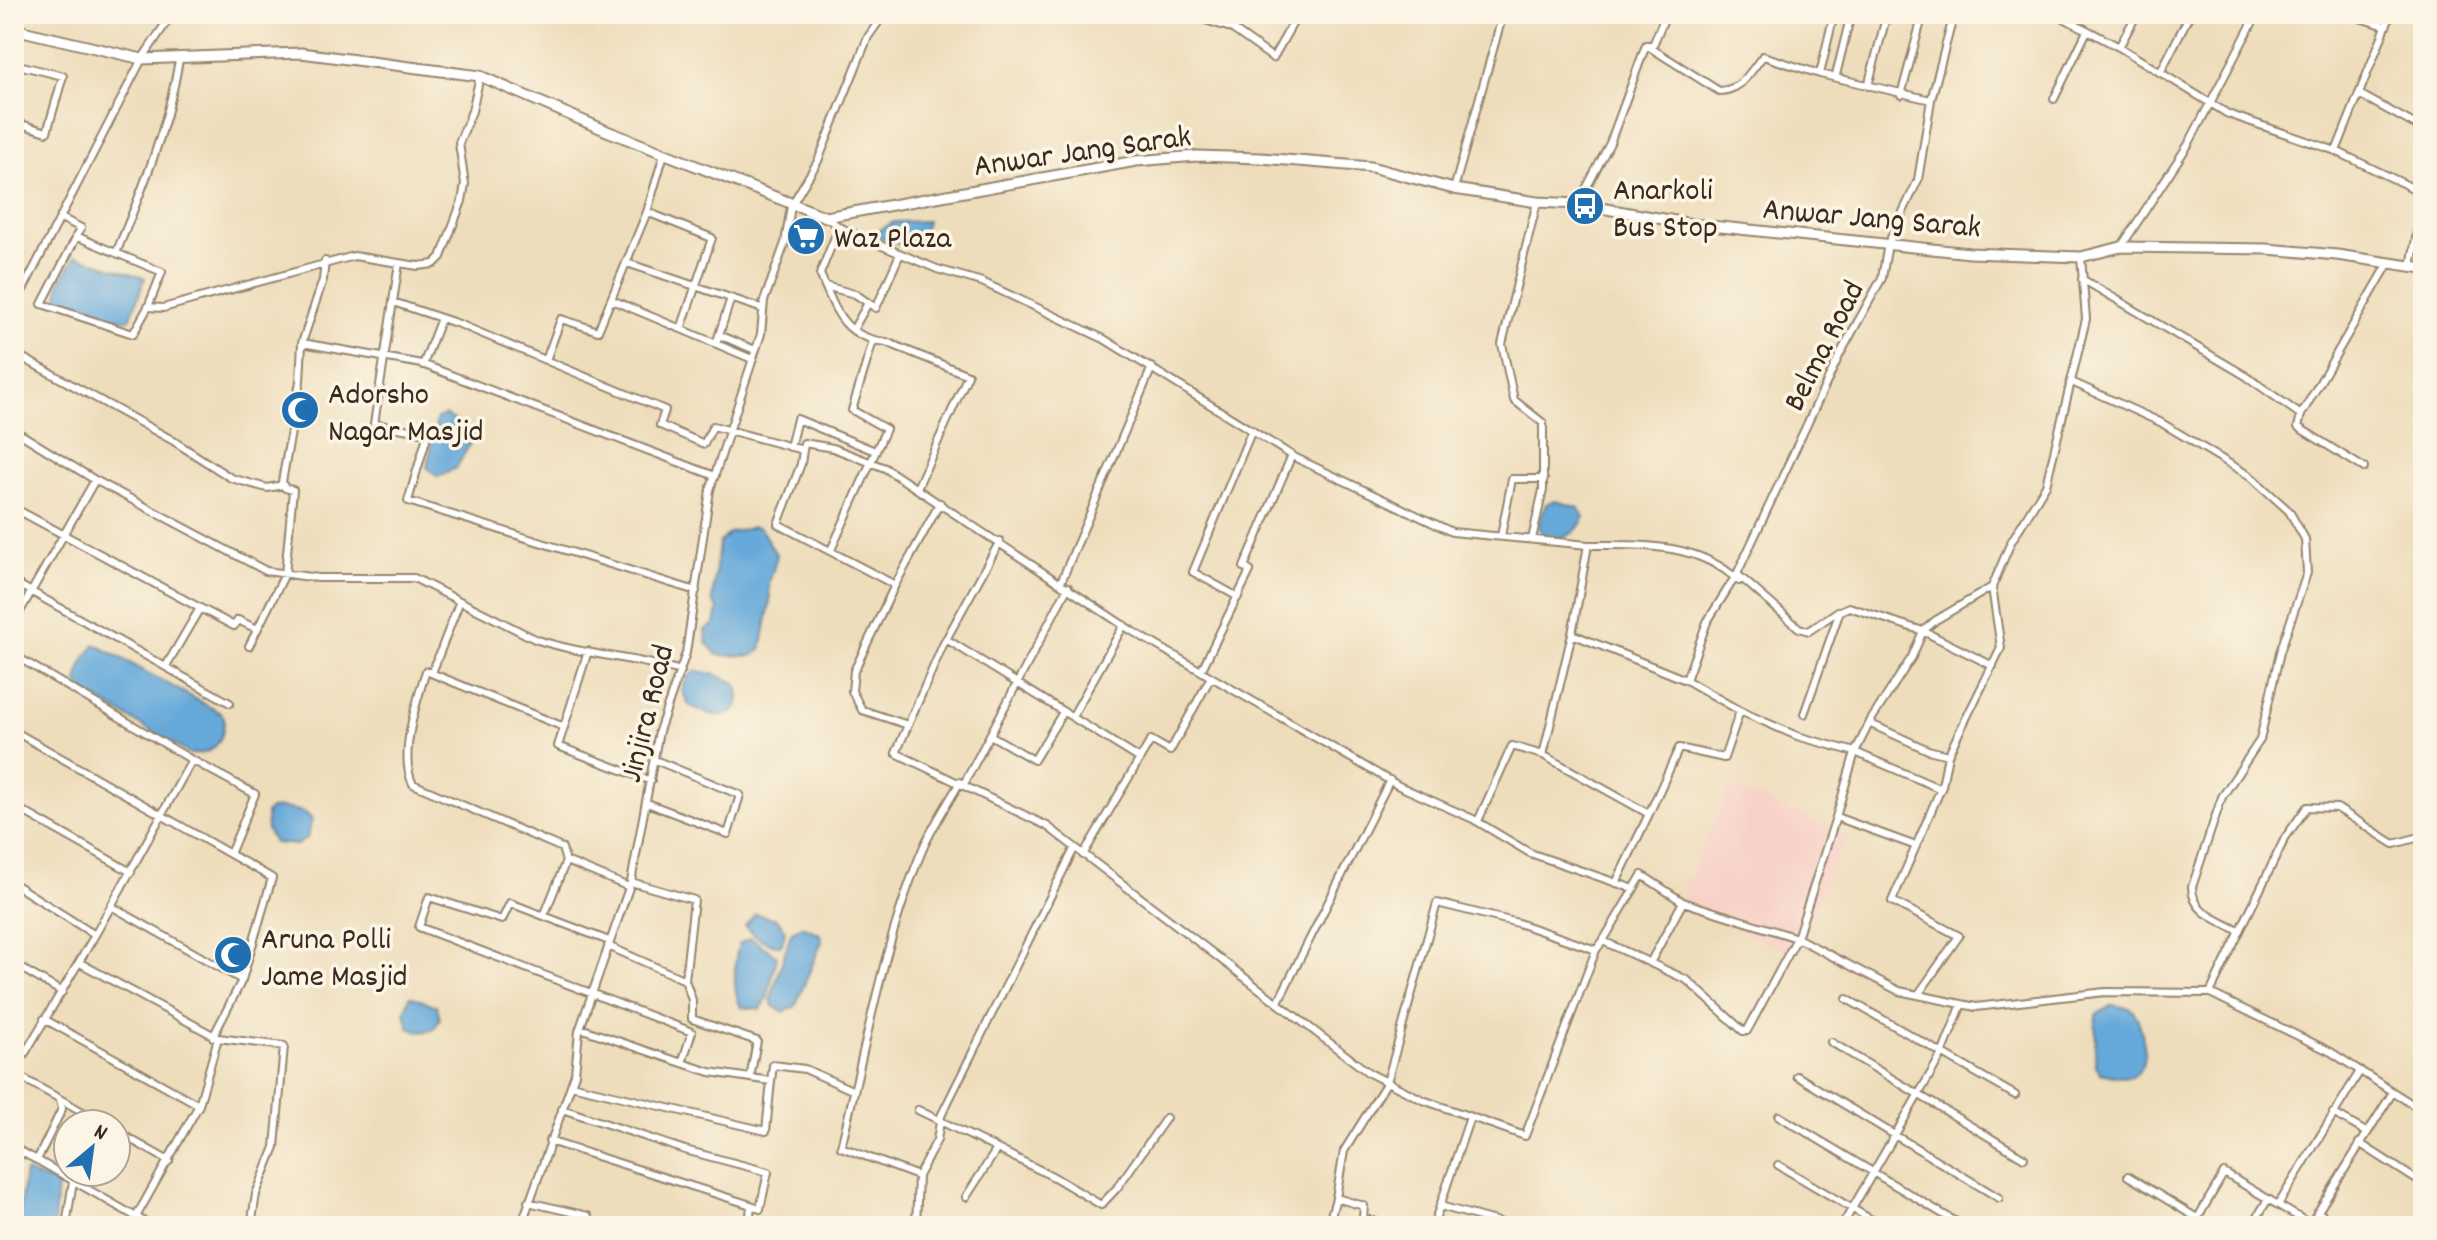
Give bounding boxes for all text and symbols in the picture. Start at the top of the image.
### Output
street label: Anwar Jang Sarak [971,116,1194,192]
place label: Anarkoli Bus Stop [1613,170,1718,253]
bus stop icon: Anarkoli Bus Stop [1564,185,1606,227]
street label: Anwar Jang Sarak [1760,189,1983,253]
supermarket icon: Waz Plaza [785,215,827,257]
place label: Waz Plaza [834,218,952,264]
street label: Belma Road [1774,274,1879,421]
place label: Adorsho Nagar Masjid [328,374,484,457]
mosque icon: Adorsho Nagar Masjid [279,389,321,431]
street label: Jinjira Road [611,640,689,788]
place label: Aruna Polli Jame Masjid [261,919,408,1002]
mosque icon: Aruna Polli Jame Masjid [212,934,254,976]
north arrow [52,1108,132,1188]
text: N [88,1117,112,1150]

